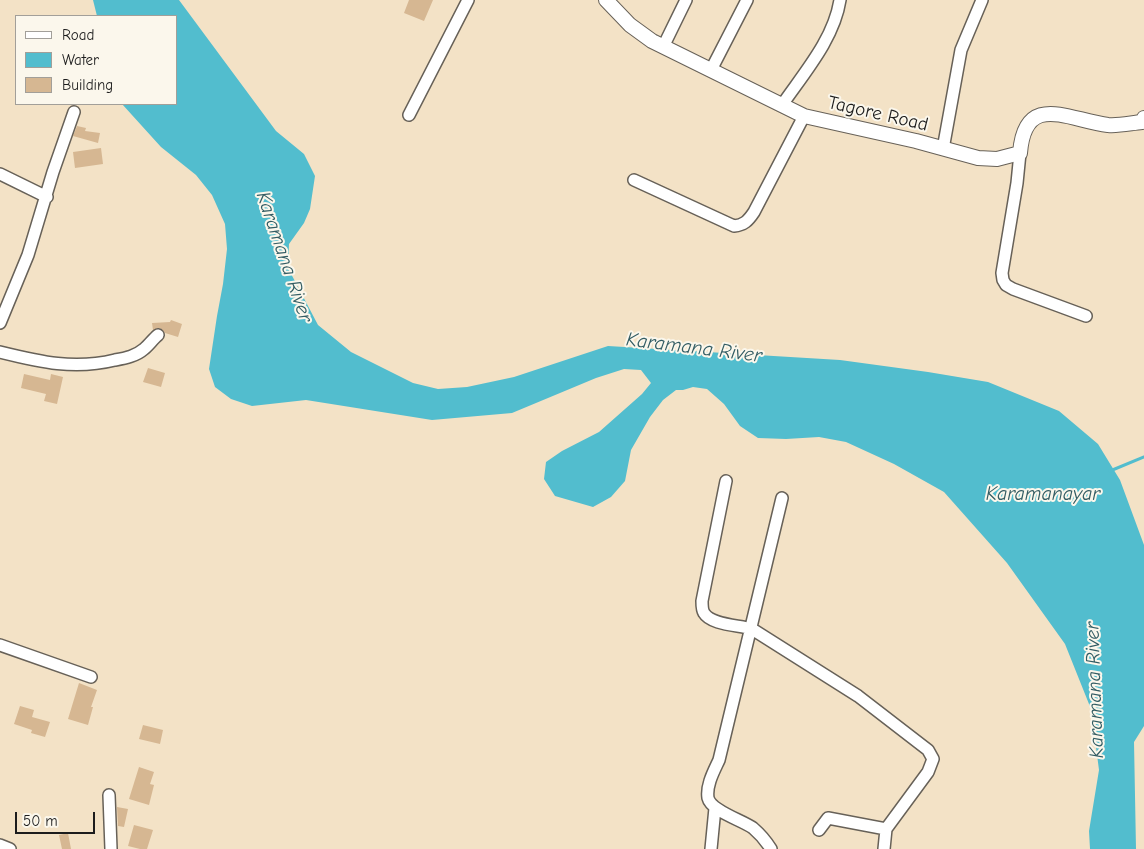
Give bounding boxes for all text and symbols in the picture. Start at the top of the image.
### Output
legend [15,15,178,105]
text: Road [62,26,94,44]
text: Water [62,51,99,69]
text: Building [62,76,113,94]
street label: Tagore Road [826,91,930,137]
water label: Karamana River [250,188,318,326]
water label: Karamana River [625,328,763,368]
water label: Karamanayar [986,482,1100,506]
water label: Karamana River [1081,621,1109,759]
scale bar [18,802,98,834]
text: 50 m [23,812,58,830]

